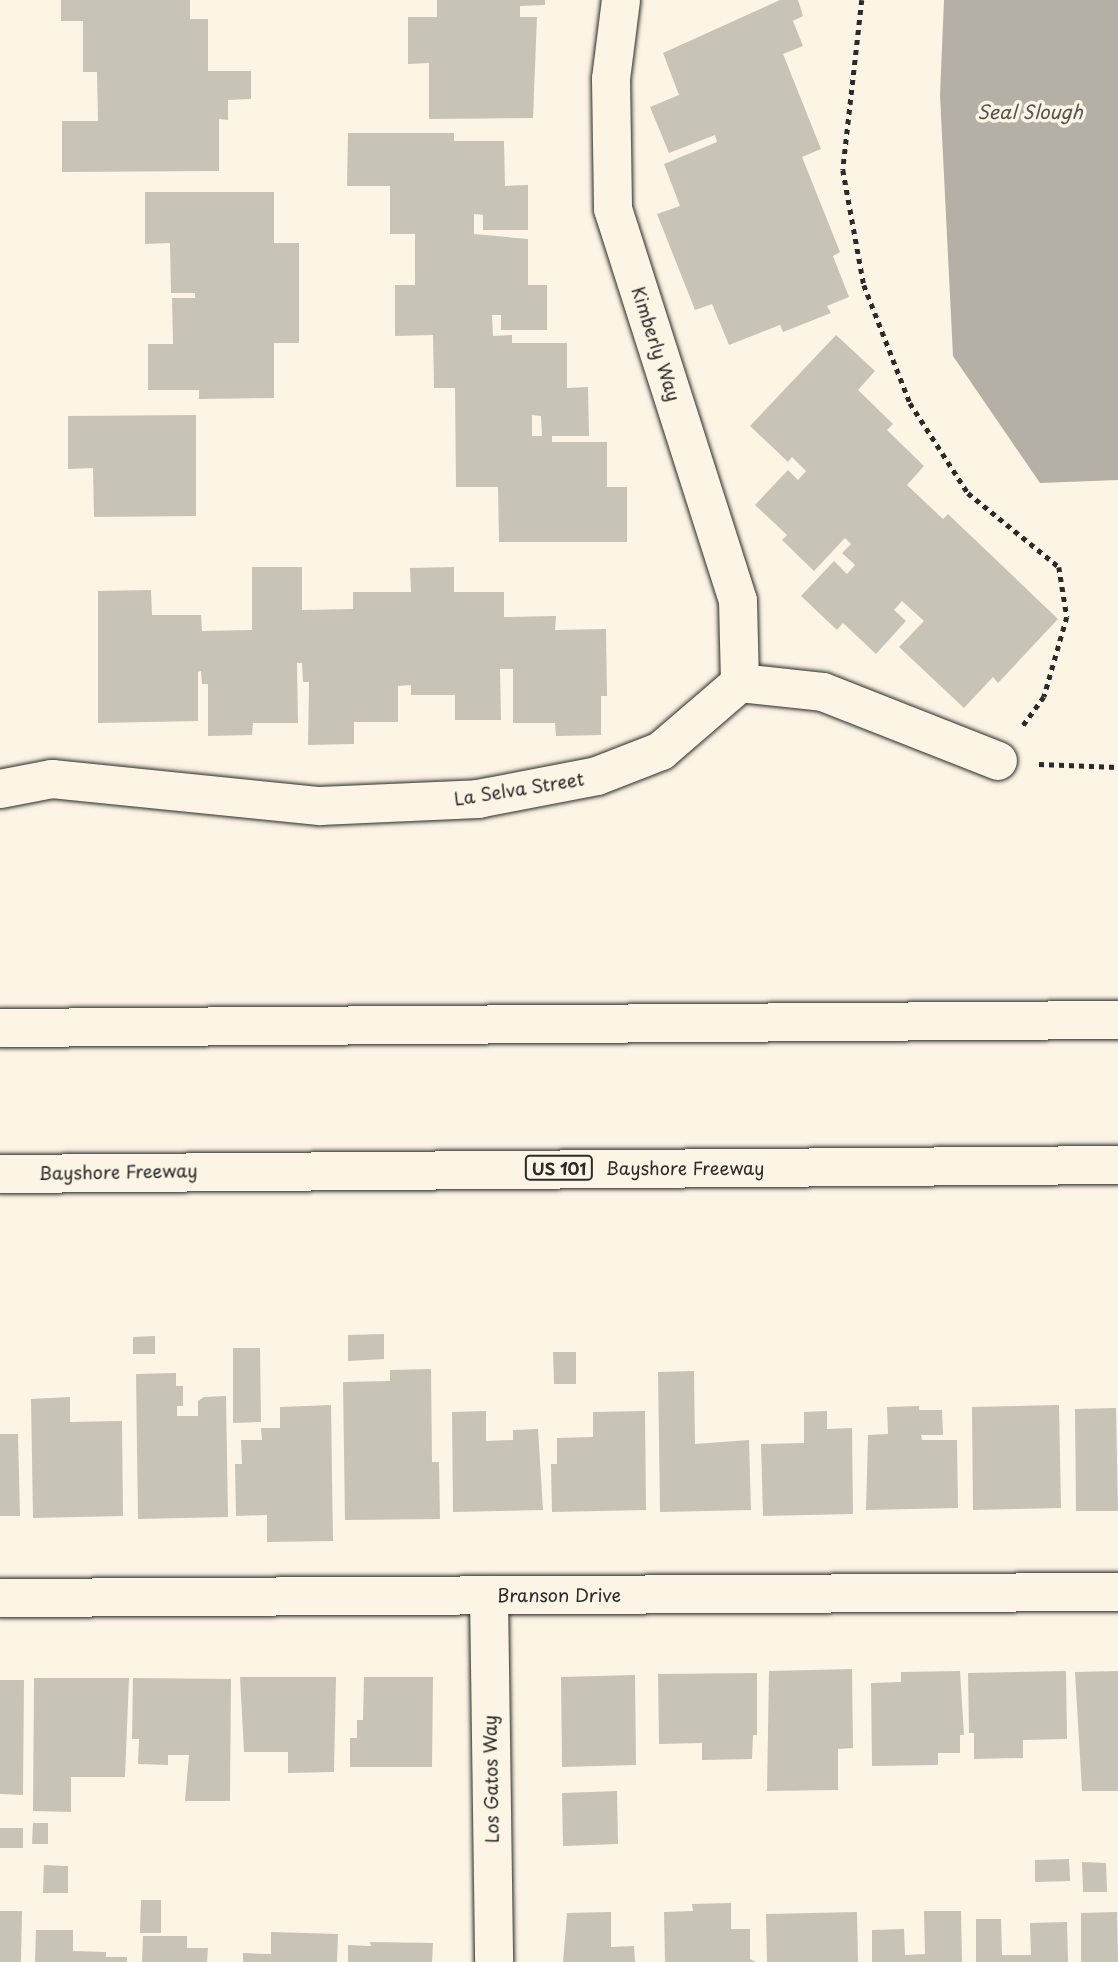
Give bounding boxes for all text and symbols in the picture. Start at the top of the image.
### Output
water label: Seal Slough [977,101,1083,123]
street label: Kimberly Way [627,284,685,404]
street label: La Selva Street [452,768,586,810]
road number: US 101 [524,1156,594,1180]
street label: Bayshore Freeway [605,1157,765,1179]
street label: Bayshore Freeway [37,1160,199,1184]
street label: Branson Drive [497,1584,621,1606]
street label: Los Gatos Way [479,1714,503,1844]

